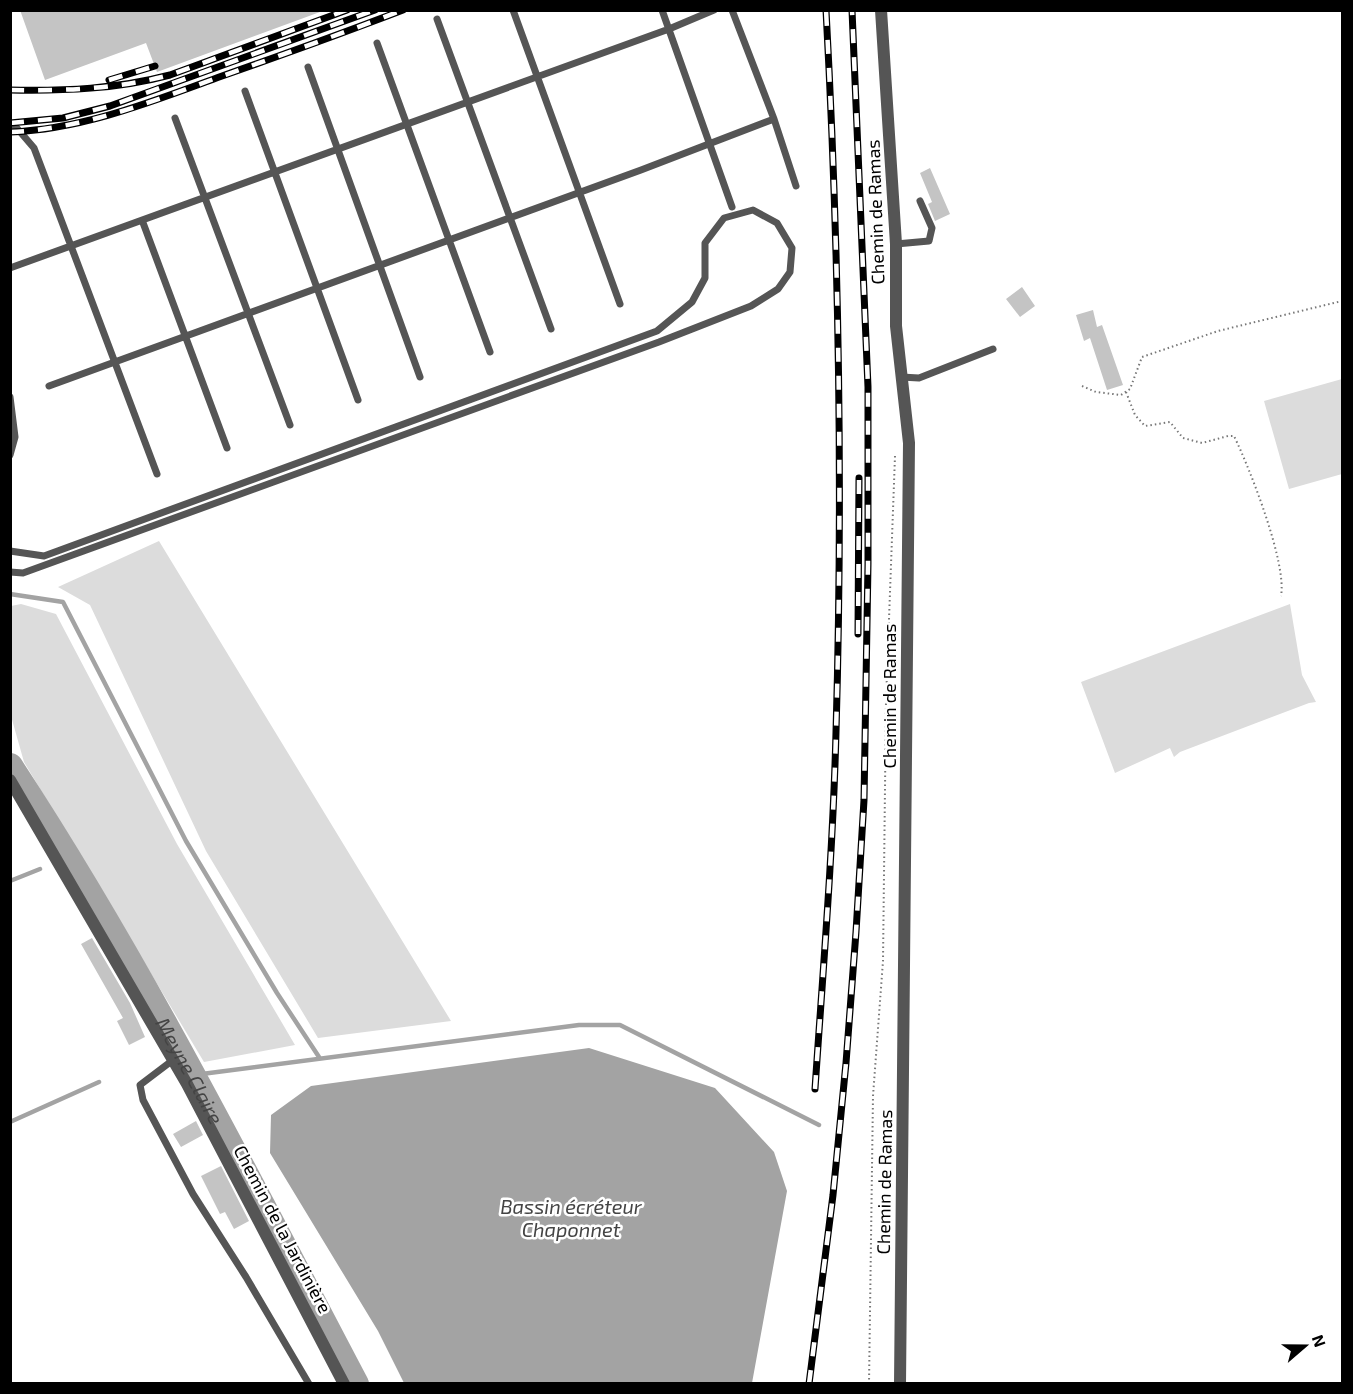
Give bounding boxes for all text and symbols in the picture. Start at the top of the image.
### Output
street label: Chemin de Ramas [861,139,889,285]
street label: Chemin de Ramas [878,624,900,768]
water label: Meyne Claire [151,1013,229,1128]
street label: Chemin de Ramas [872,1109,896,1255]
street label: Chemin de la Jardinière [229,1141,337,1317]
water label: Bassin écréteur Chaponnet [500,1194,643,1241]
north arrow [1275,1316,1335,1376]
text: N [1309,1332,1330,1349]

